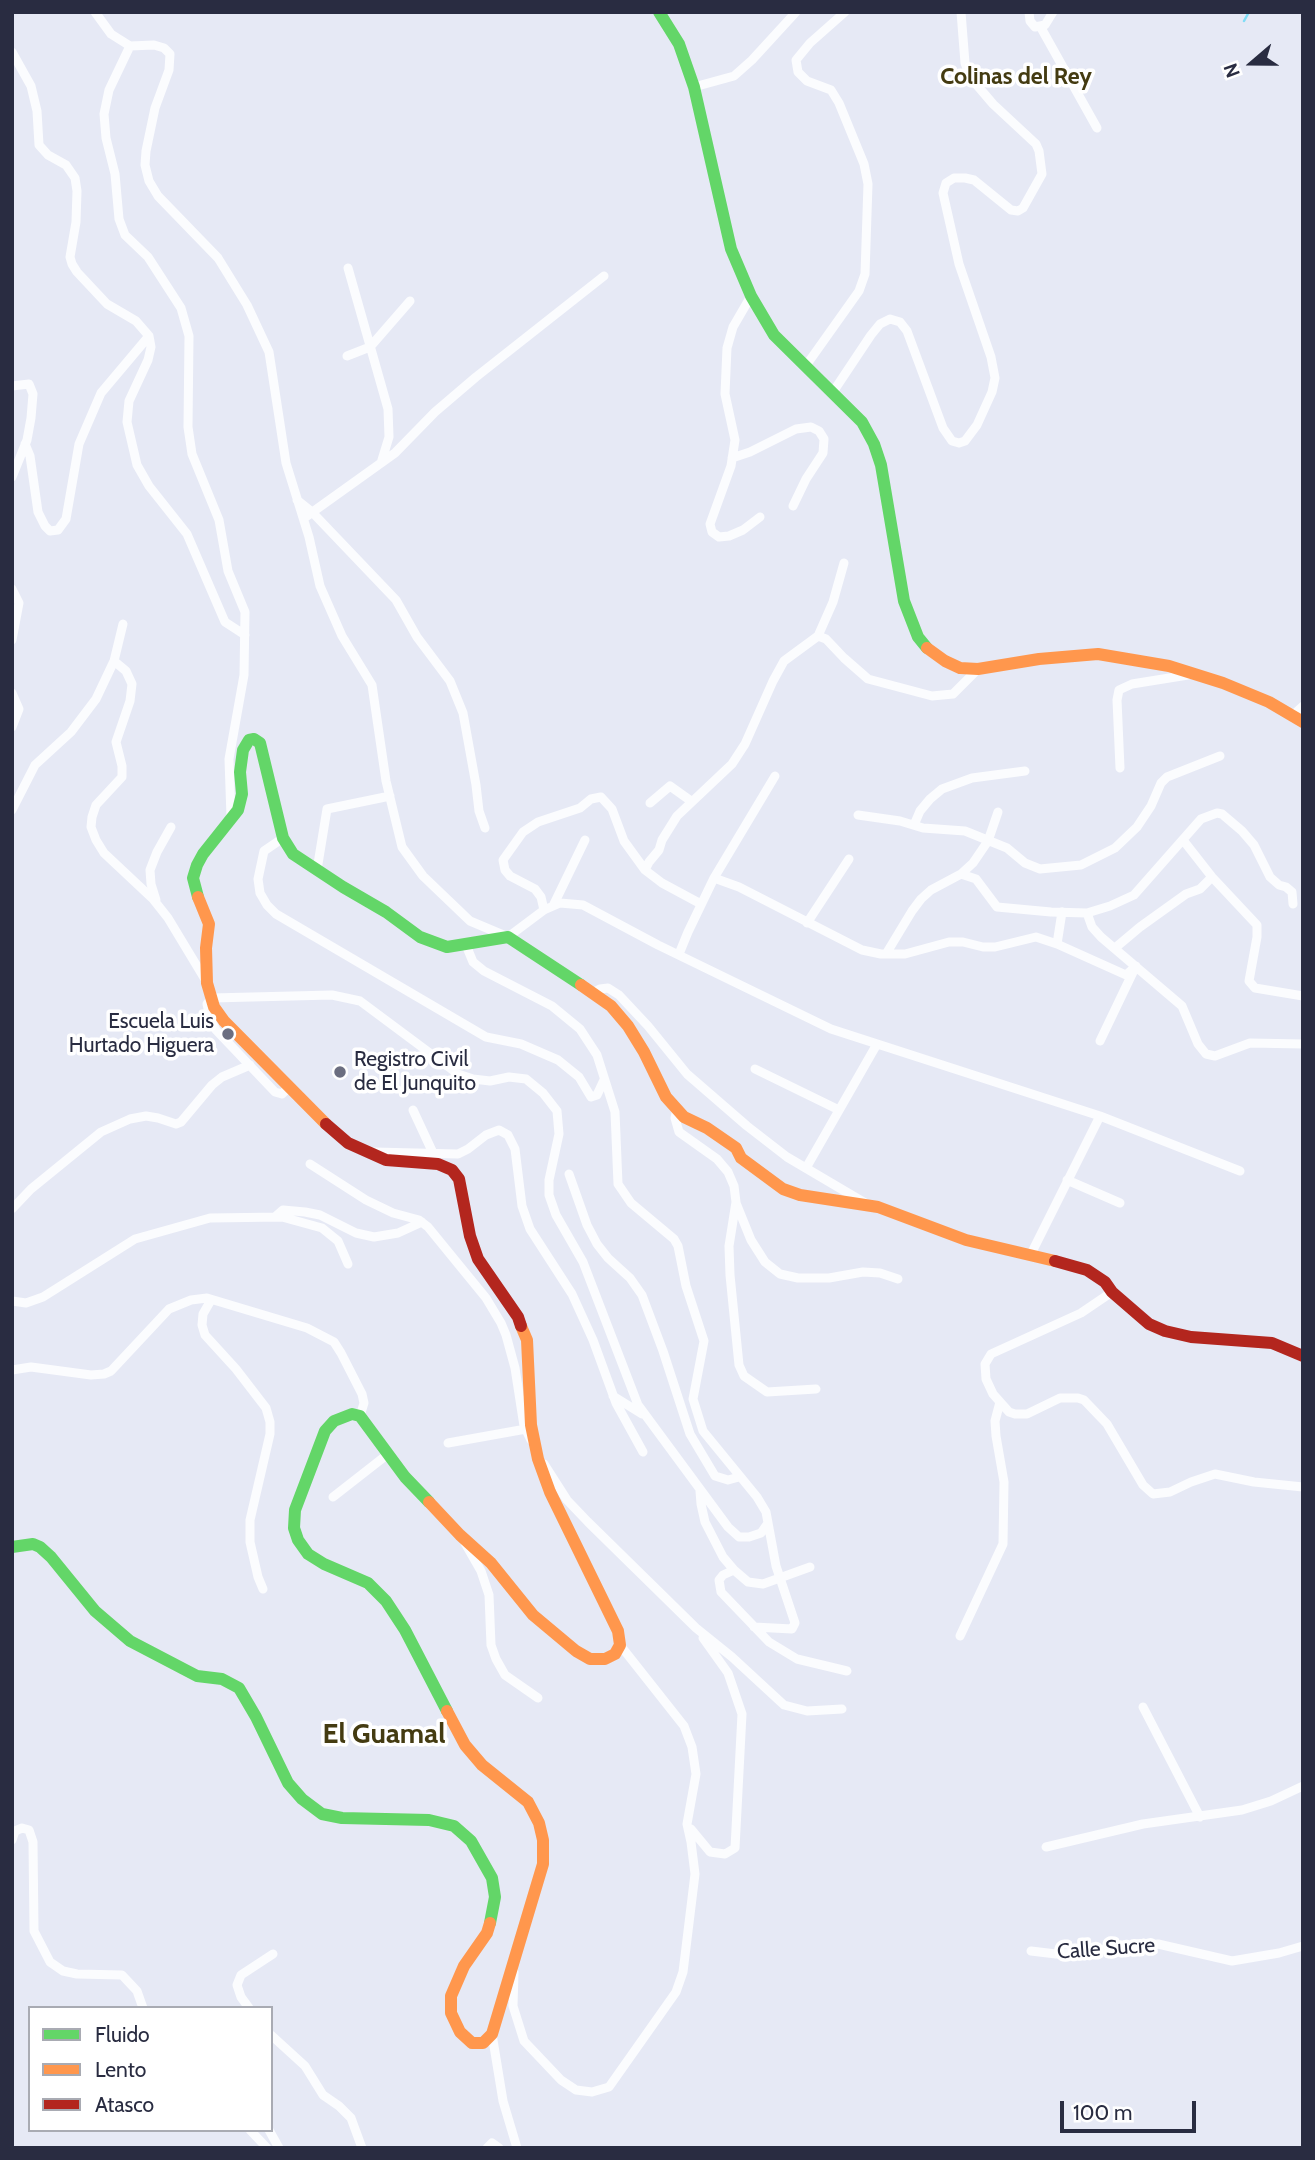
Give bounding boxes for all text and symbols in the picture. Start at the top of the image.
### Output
north arrow [1217,28,1287,98]
text: N [1219,60,1245,81]
district label: Colinas del Rey [940,63,1092,91]
place label: Escuela Luis Hurtado Higuera [69,1009,214,1059]
marker: Escuela Luis Hurtado Higuera [220,1026,236,1042]
place label: Registro Civil de El Junquito [354,1047,476,1097]
marker: Registro Civil de El Junquito [332,1064,348,1080]
district label: El Guamal [322,1718,446,1752]
street label: Calle Sucre [1056,1933,1156,1965]
legend [28,2006,273,2132]
text: Fluido [95,2022,150,2047]
text: Lento [95,2057,146,2082]
scale bar [1063,2086,1200,2130]
text: Atasco [95,2092,154,2117]
text: 100 m [1073,2100,1132,2125]

